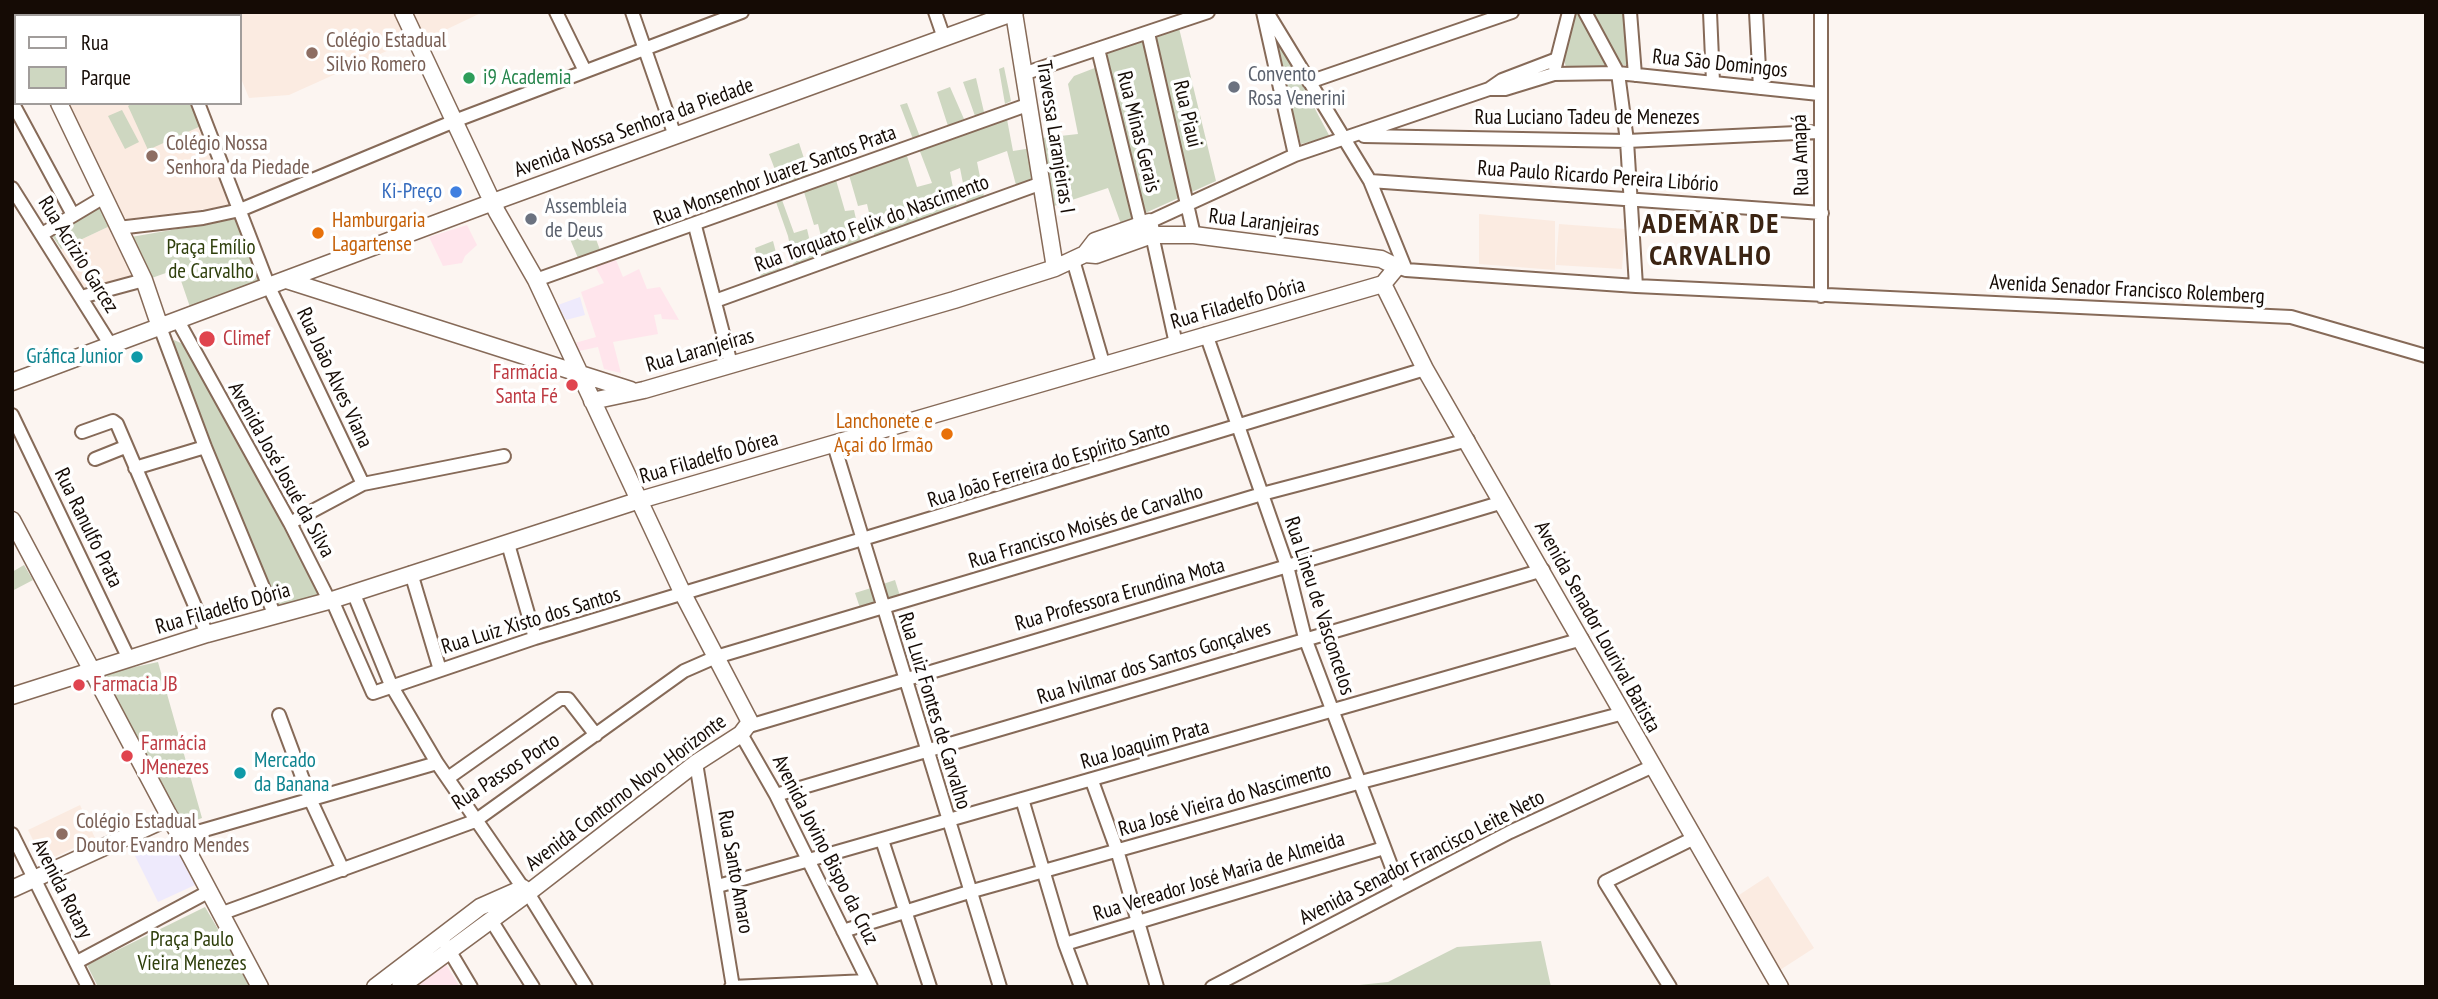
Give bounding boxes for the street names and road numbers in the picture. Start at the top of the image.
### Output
street label: Rua São Domingos [1651,44,1789,84]
street label: Travessa Laranjeiras I [1030,59,1080,215]
street label: Rua Minas Gerais [1111,69,1165,195]
street label: Avenida Nossa Senhora da Piedade [511,73,757,183]
street label: Rua Piaui [1167,78,1207,150]
street label: Rua Luciano Tadeu de Menezes [1474,105,1700,131]
street label: Rua Amapá [1787,114,1815,196]
street label: Rua Monsenhor Juarez Santos Prata [650,120,900,232]
street label: Rua Paulo Ricardo Pereira Libório [1477,156,1719,198]
street label: Rua Torquato Felix do Nascimento [751,170,993,278]
street label: Rua Acrizio Garcez [32,192,124,318]
street label: Rua Laranjeiras [1207,204,1321,242]
street label: Avenida Senador Francisco Rolemberg [1989,270,2265,310]
street label: Rua Filadelfo Dória [1168,273,1308,335]
street label: Rua João Alves Viana [291,304,377,452]
street label: Rua Laranjeiras [643,324,757,378]
street label: Avenida José Josué da Silva [222,378,340,562]
street label: Rua João Ferreira do Espírito Santo [925,416,1173,514]
street label: Rua Filadelfo Dórea [637,426,781,490]
street label: Rua Ranulfo Prata [48,464,128,592]
street label: Rua Francisco Moisés de Carvalho [966,479,1206,575]
street label: Rua Lineu de Vasconcelos [1278,514,1360,698]
street label: Avenida Senador Lourival Batista [1528,517,1666,737]
street label: Rua Professora Erundina Mota [1012,553,1228,637]
street label: Rua Filadelfo Dória [153,578,293,640]
street label: Rua Luiz Xisto dos Santos [439,582,623,660]
street label: Rua Luiz Fontes de Carvalho [892,610,976,812]
street label: Rua Ivilmar dos Santos Gonçalves [1034,615,1274,711]
street label: Avenida Contorno Novo Horizonte [521,709,731,877]
street label: Rua Joaquim Prata [1078,715,1212,775]
street label: Rua Passos Porto [448,728,564,816]
street label: Avenida Jovino Bispo da Cruz [766,751,884,949]
street label: Rua José Vieira do Nascimento [1116,758,1334,842]
street label: Avenida Senador Francisco Leite Neto [1295,785,1549,931]
street label: Rua Santo Amaro [712,808,758,936]
street label: Rua Vereador José Maria de Almeida [1090,827,1348,927]
street label: Avenida Rotary [26,835,98,943]

